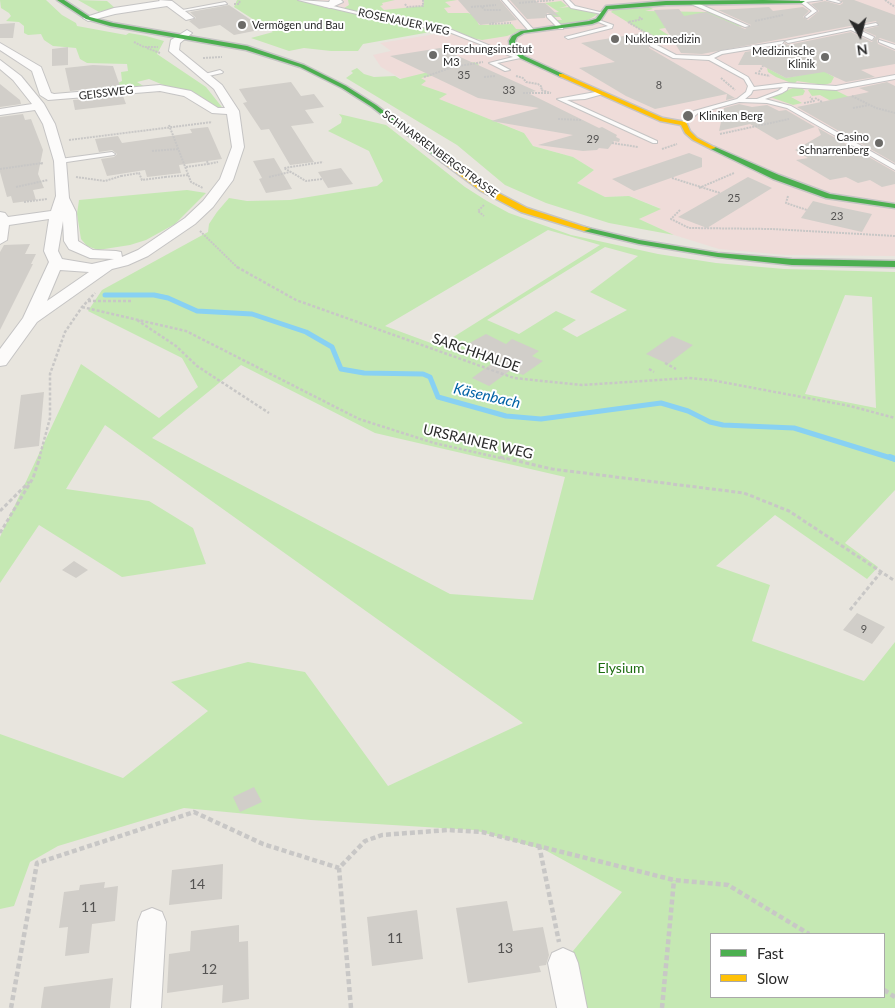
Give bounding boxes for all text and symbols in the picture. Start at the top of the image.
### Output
street label: ROSENAUER WEG [357,6,451,38]
north arrow [835,10,885,60]
place label: Vermögen und Bau [252,18,344,32]
marker: Vermögen und Bau [236,19,248,31]
place label: Nuklearmedizin [625,32,700,46]
marker: Nuklearmedizin [609,33,621,45]
text: N [856,41,869,60]
place label: Forschungsinstitut M3 [443,42,532,68]
place label: Medizinische Klinik [752,44,815,70]
marker: Forschungsinstitut M3 [427,49,439,61]
marker: Medizinische Klinik [819,51,831,63]
house number: 35 [458,68,470,82]
house number: 8 [656,78,662,92]
street label: GEISSWEG [78,83,134,103]
house number: 33 [503,83,515,97]
street label: SCHNARRENBERGSTRASSE [380,108,500,200]
marker: Kliniken Berg [681,109,695,123]
place label: Kliniken Berg [699,109,763,123]
place label: Casino Schnarrenberg [799,130,869,156]
house number: 29 [587,132,599,146]
marker: Casino Schnarrenberg [873,137,885,149]
house number: 25 [728,191,740,205]
house number: 23 [831,209,843,223]
street label: SARCHHALDE [430,330,522,376]
water label: Käsenbach [452,380,522,412]
street label: URSRAINER WEG [421,421,535,463]
house number: 9 [861,622,867,636]
park label: Elysium [597,660,645,676]
house number: 14 [189,876,205,892]
house number: 11 [81,899,97,915]
house number: 11 [387,930,403,946]
legend [710,933,885,998]
house number: 13 [497,940,513,956]
text: Fast [757,944,784,962]
house number: 12 [201,961,217,977]
text: Slow [757,969,789,987]

